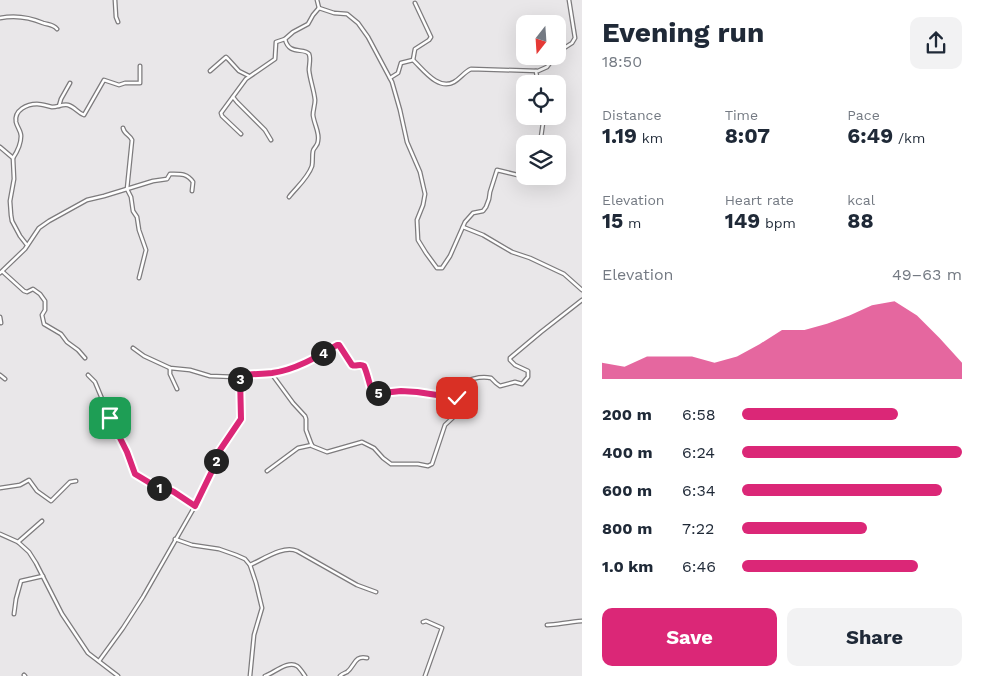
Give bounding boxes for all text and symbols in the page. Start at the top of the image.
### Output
north arrow [516,15,566,65]
map controls [516,15,566,185]
text: Evening run [602,16,764,49]
button: share [910,17,962,69]
text: 18:50 [602,52,642,71]
button: locate [516,75,566,125]
text: Distance [602,107,662,123]
text: Time [725,107,758,123]
text: Pace [847,107,880,123]
text: 1.19 [602,123,637,148]
text: 8:07 [725,123,770,148]
text: 6:49 [847,123,893,148]
text: km [637,130,663,146]
text: /km [893,130,925,146]
button: layers [516,135,566,185]
text: Elevation [602,192,665,208]
text: Heart rate [725,192,794,208]
text: kcal [847,192,875,208]
text: 15 [602,208,623,233]
text: 149 [725,208,760,233]
text: 88 [847,208,874,233]
text: m [623,215,641,231]
text: bpm [760,215,796,231]
text: Elevation [602,265,673,284]
text: 49–63 m [892,265,962,284]
pin: 4 [310,340,336,366]
text: 4 [319,345,328,361]
pin: 3 [228,366,252,392]
text: 3 [236,371,245,387]
pin [436,377,478,419]
pin: 5 [366,380,390,406]
icon: check [443,384,471,412]
text: 5 [374,385,383,401]
pin [89,397,131,439]
icon: arrive [96,404,124,432]
text: 200 m [602,405,652,424]
text: 6:58 [682,405,716,424]
text: 400 m [602,443,653,462]
text: 6:24 [682,443,715,462]
pin: 2 [204,448,228,474]
text: 2 [212,453,221,469]
pin: 1 [146,476,172,500]
text: 1 [156,480,163,496]
text: 600 m [602,481,652,500]
text: 6:34 [682,481,716,500]
text: 800 m [602,519,652,538]
text: 7:22 [682,519,714,538]
text: 1.0 km [602,557,653,576]
text: 6:46 [682,557,716,576]
button: Save [602,608,777,666]
button: Share [787,608,962,666]

